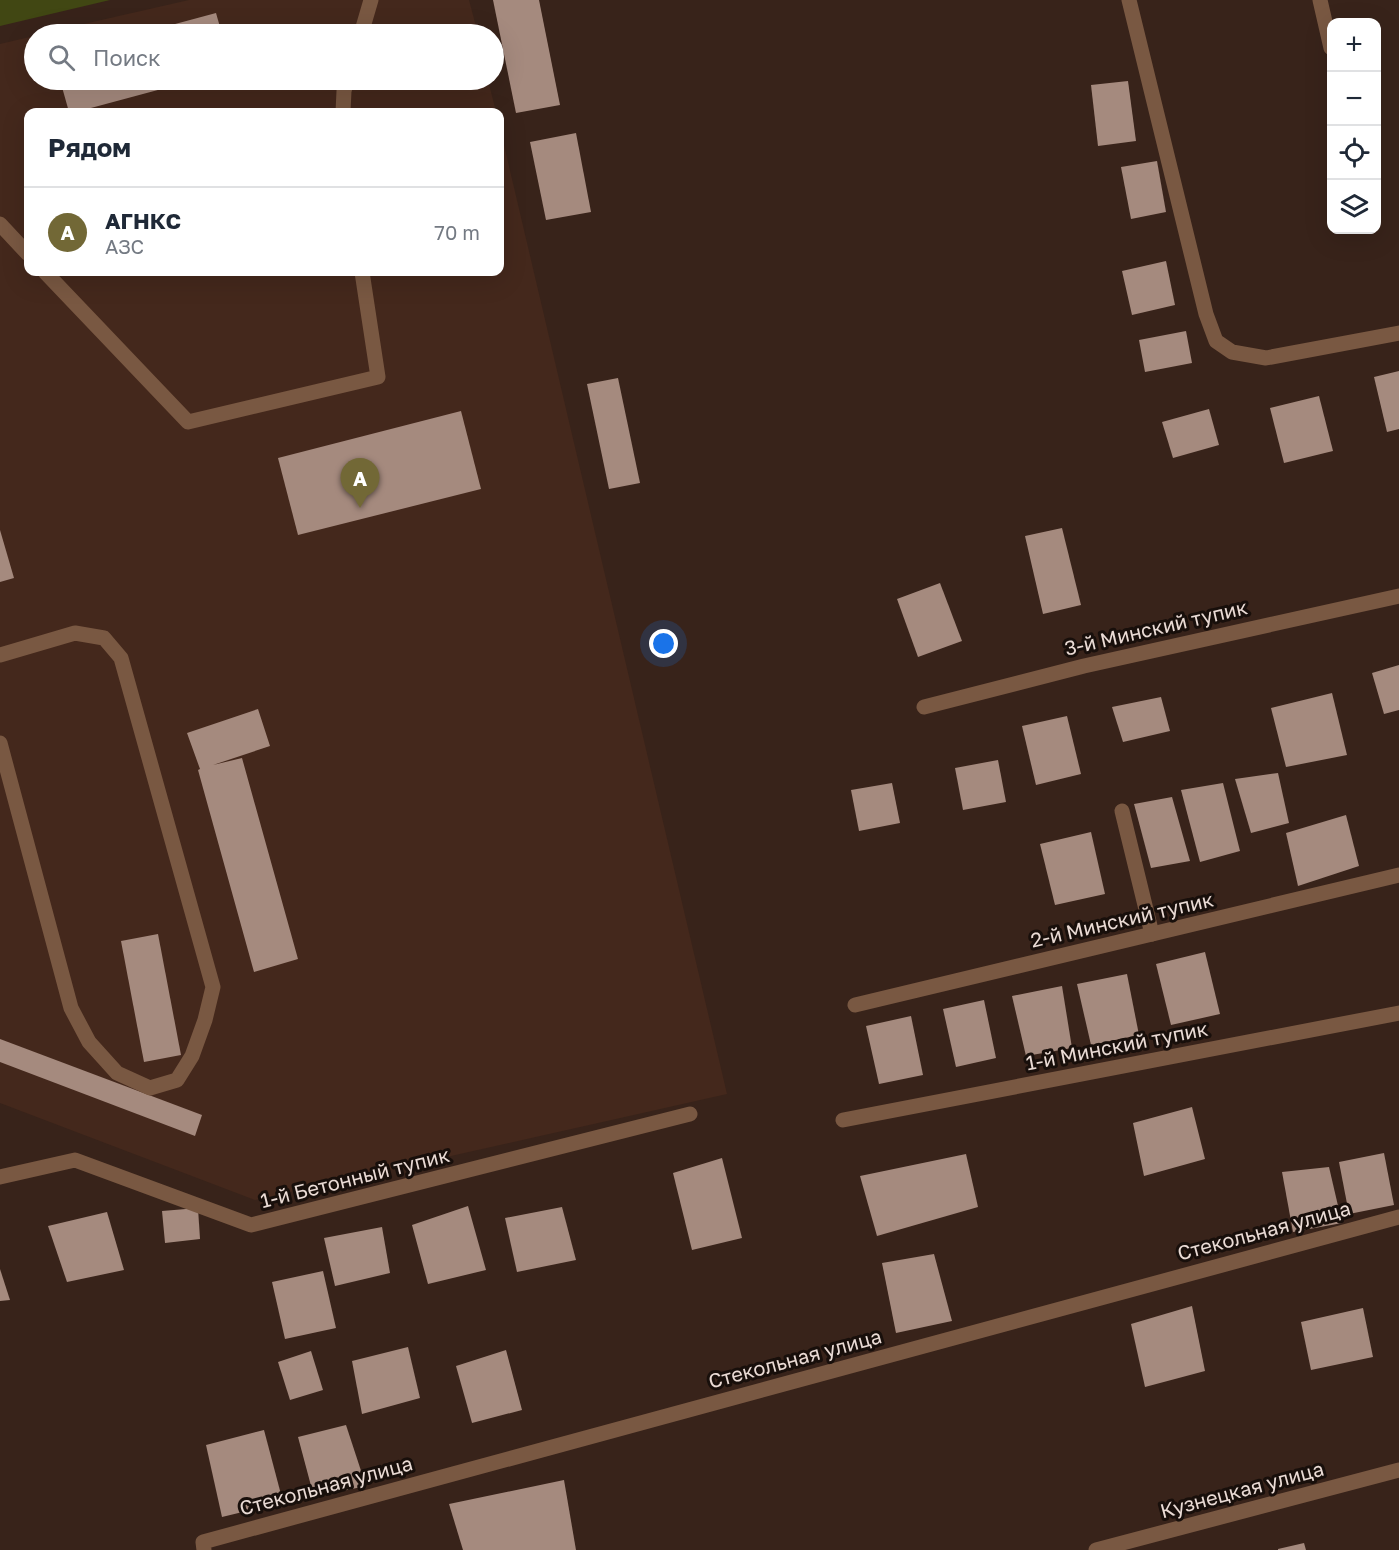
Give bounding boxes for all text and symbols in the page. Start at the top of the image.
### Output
map controls [1327,18,1381,234]
button: + [1327,18,1381,72]
search box [24,24,504,90]
icon: search [45,41,78,74]
text: Поиск [93,44,161,71]
button: − [1327,72,1381,126]
button: locate [1327,126,1381,180]
text: Рядом [48,132,131,163]
button: layers [1327,180,1381,234]
text: АГНКС [105,207,181,234]
text: A [60,220,75,244]
text: 70 m [434,220,480,244]
text: АЗС [105,234,144,258]
pin: A [340,458,380,508]
street label: 3-й Минский тупик [1062,594,1250,660]
your location [649,629,678,658]
street label: 2-й Минский тупик [1028,886,1216,952]
street label: 1-й Минский тупик [1024,1016,1210,1074]
street label: 1-й Бетонный тупик [258,1142,452,1212]
street label: Стекольная улица [1174,1195,1353,1265]
street label: Стекольная улица [705,1323,884,1393]
street label: Стекольная улица [236,1450,415,1520]
street label: Кузнецкая улица [1157,1456,1326,1522]

